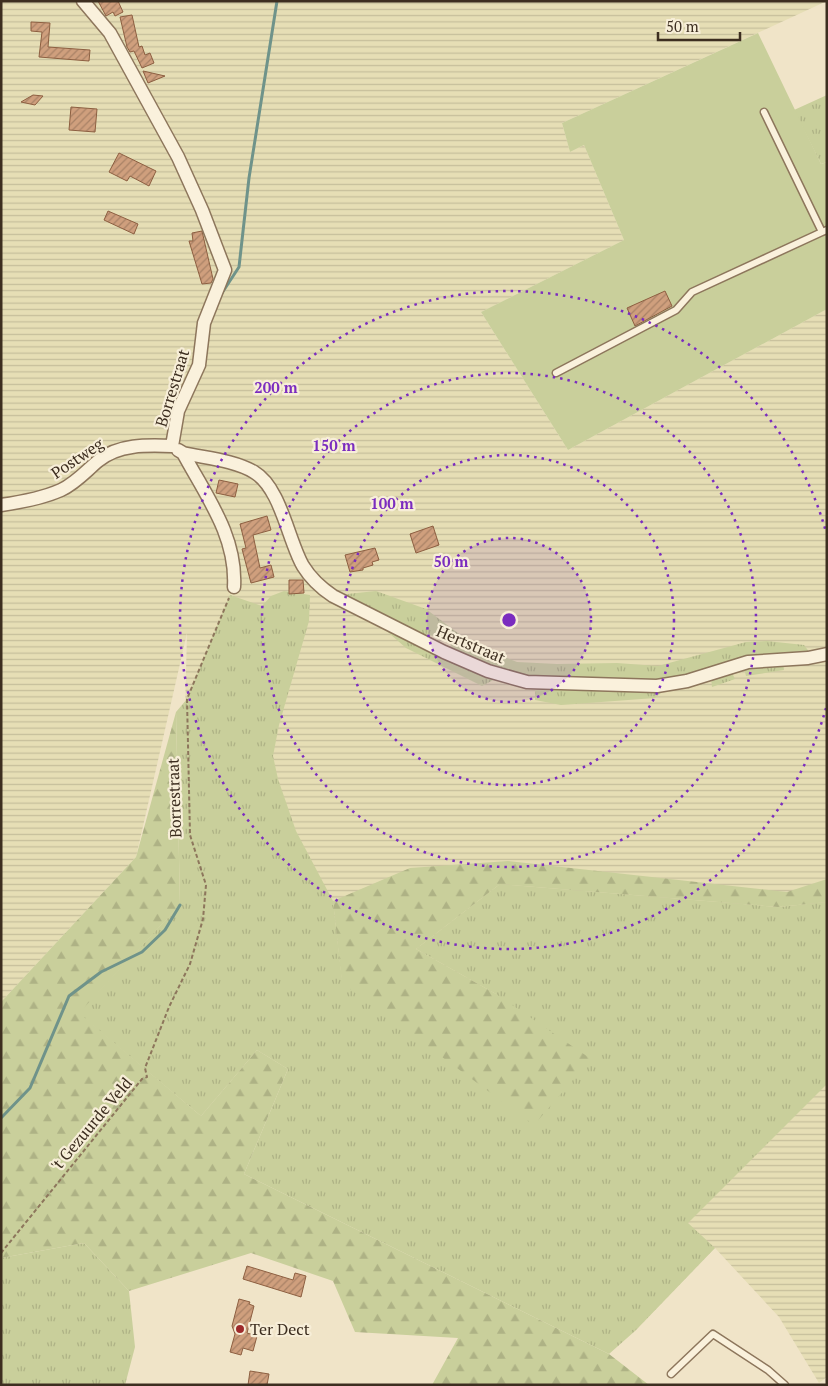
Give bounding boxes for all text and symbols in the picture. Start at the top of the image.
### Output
scale bar [658,10,740,42]
text: 50 m [666,16,699,36]
street label: Borrestraat [150,346,194,430]
text: 200 m [254,377,298,397]
street label: Postweg [47,432,108,484]
text: 150 m [312,435,356,455]
text: 100 m [370,493,414,513]
text: 50 m [434,551,469,571]
centre of rings [500,611,518,629]
street label: Hertstraat [433,620,509,668]
street label: Borrestraat [162,758,186,838]
street label: 't Gezuurde Veld [45,1072,137,1176]
place label: Ter Dect [250,1318,310,1340]
marker: Ter Dect [234,1323,246,1335]

